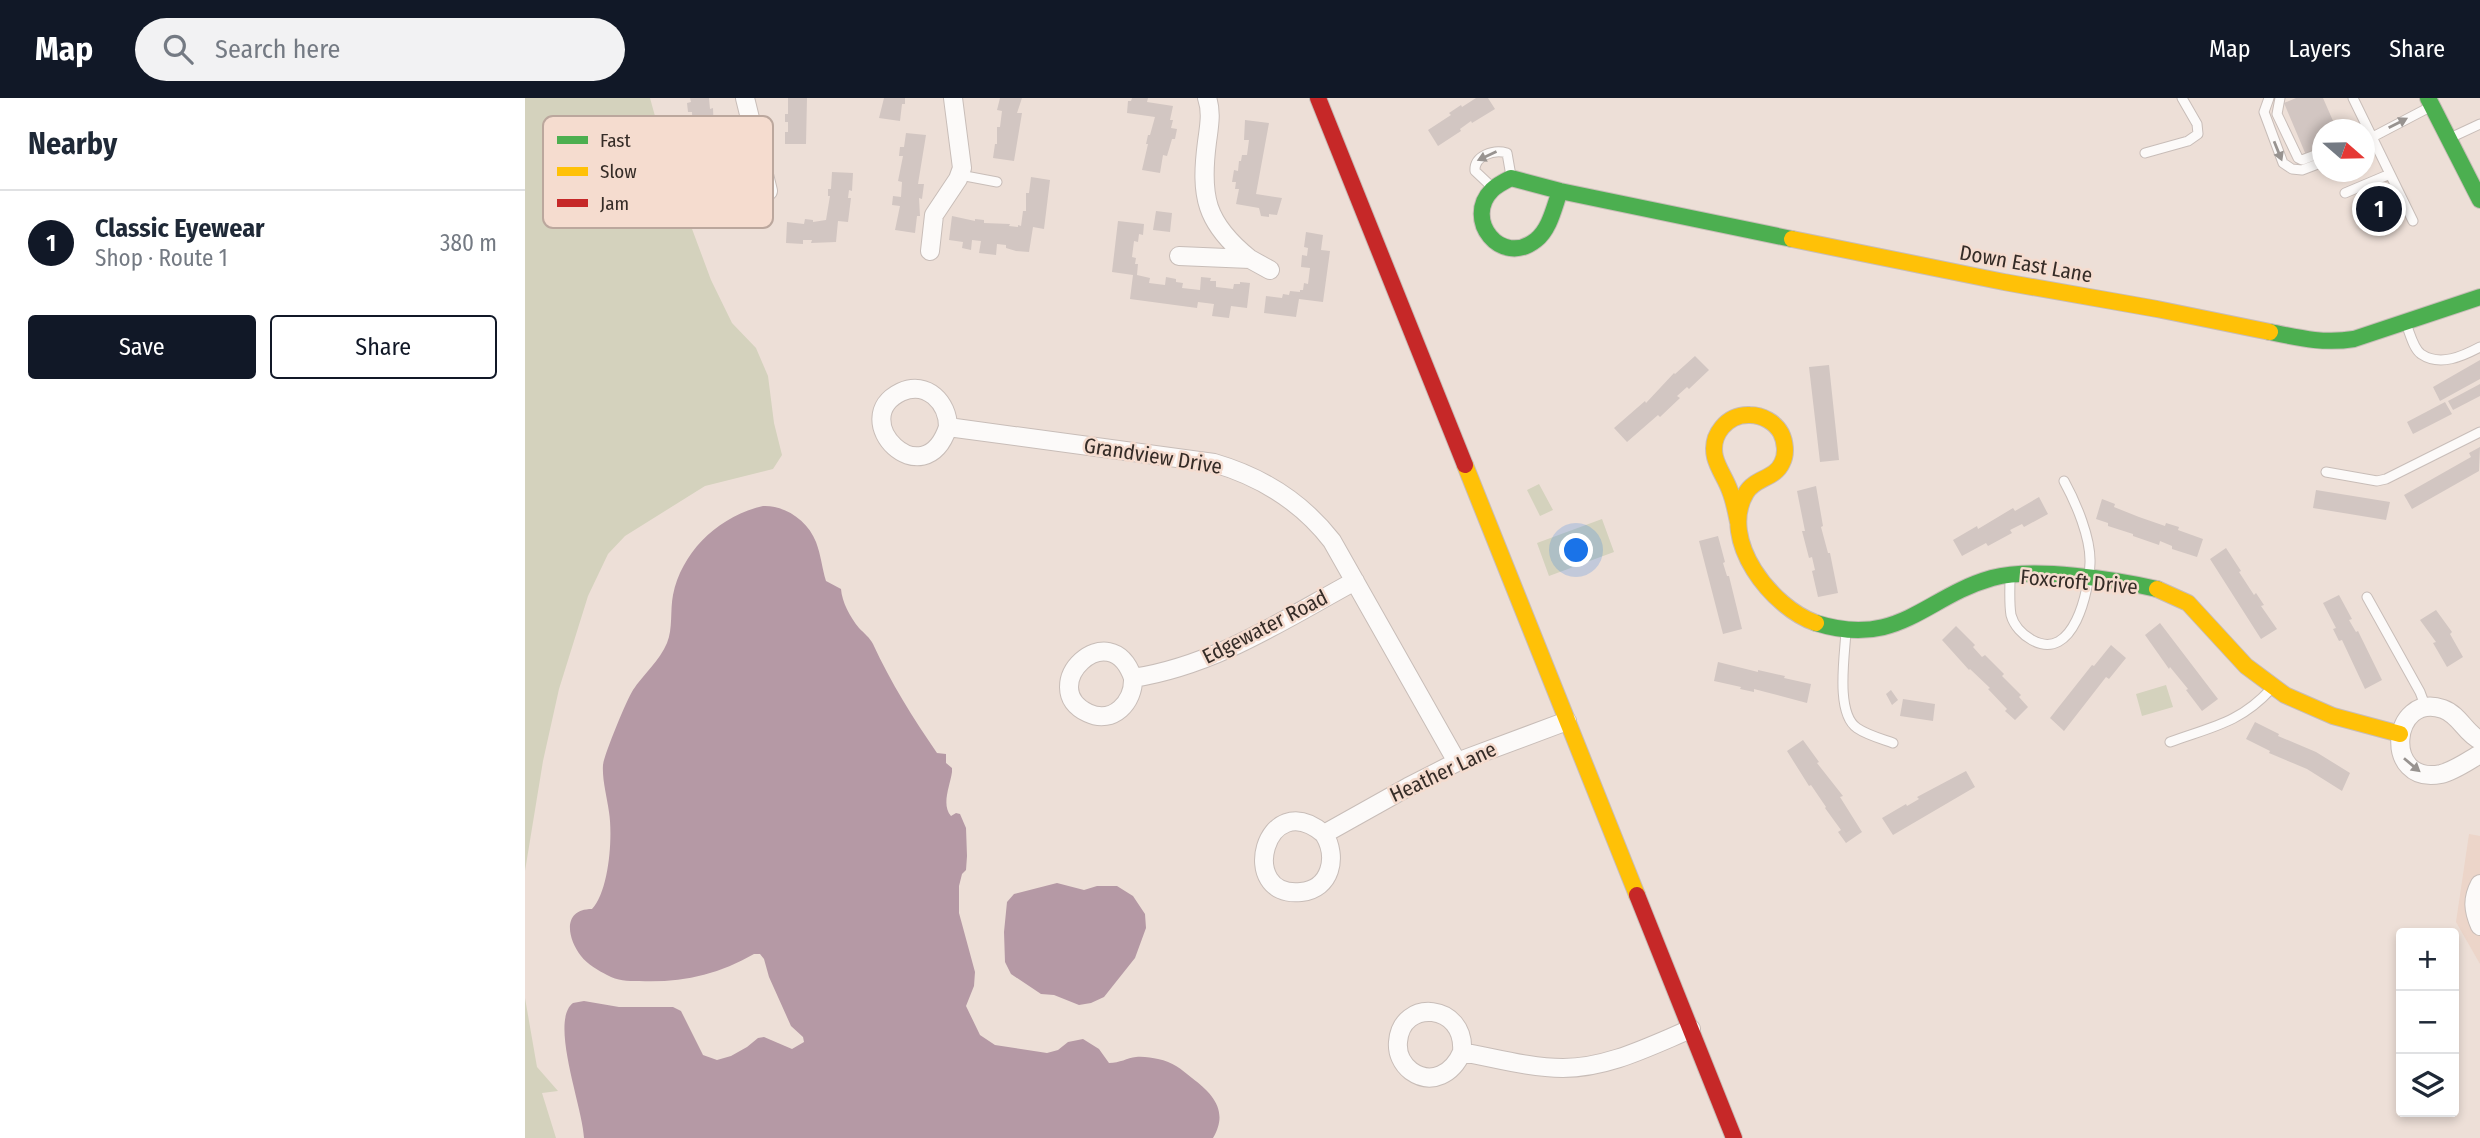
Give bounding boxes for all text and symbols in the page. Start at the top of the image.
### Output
search box [135,18,625,81]
text: Map [35,29,93,69]
icon: search [159,30,197,68]
text: Search here [215,34,340,65]
text: Map [2209,35,2251,63]
text: Layers [2289,35,2351,63]
text: Share [2389,35,2445,63]
legend [543,116,773,228]
one-way arrow [2388,118,2408,129]
north arrow [2312,119,2375,182]
text: Nearby [28,126,117,162]
text: Fast [600,129,631,152]
one-way arrow [2273,140,2284,161]
one-way arrow [1477,150,1497,162]
text: Slow [600,160,637,183]
pin: 1 [2356,183,2402,235]
text: Jam [600,192,629,215]
text: Classic Eyewear [95,213,265,244]
text: 1 [46,229,56,257]
text: 380 m [440,229,497,257]
street label: Down East Lane [1958,240,2094,288]
text: Shop · Route 1 [95,244,228,272]
button: Save [28,315,256,379]
button: Share [270,315,497,379]
street label: Grandview Drive [1082,432,1224,480]
your location [1559,533,1593,567]
street label: Foxcroft Drive [2019,564,2139,600]
street label: Edgewater Road [1198,584,1332,670]
street label: Heather Lane [1386,736,1500,808]
one-way arrow [2404,757,2421,772]
map controls [2396,928,2459,1117]
button: + [2396,928,2459,991]
button: − [2396,991,2459,1054]
button: layers [2396,1054,2459,1117]

